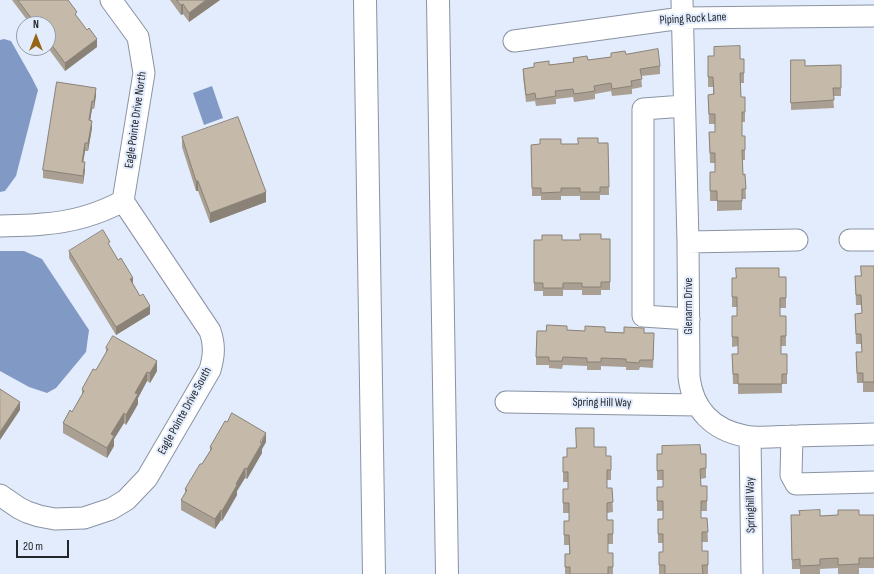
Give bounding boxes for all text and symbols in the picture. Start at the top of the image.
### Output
street label: Piping Rock Lane [659,10,727,28]
north arrow [16,16,56,56]
text: N [33,18,39,31]
street label: Eagle Pointe Drive North [122,71,150,169]
street label: Glenarm Drive [682,278,696,334]
street label: Eagle Pointe Drive South [155,365,215,457]
street label: Spring Hill Way [572,395,632,411]
street label: Springhill Way [743,477,759,533]
scale bar [18,532,71,558]
text: 20 m [23,539,43,554]

